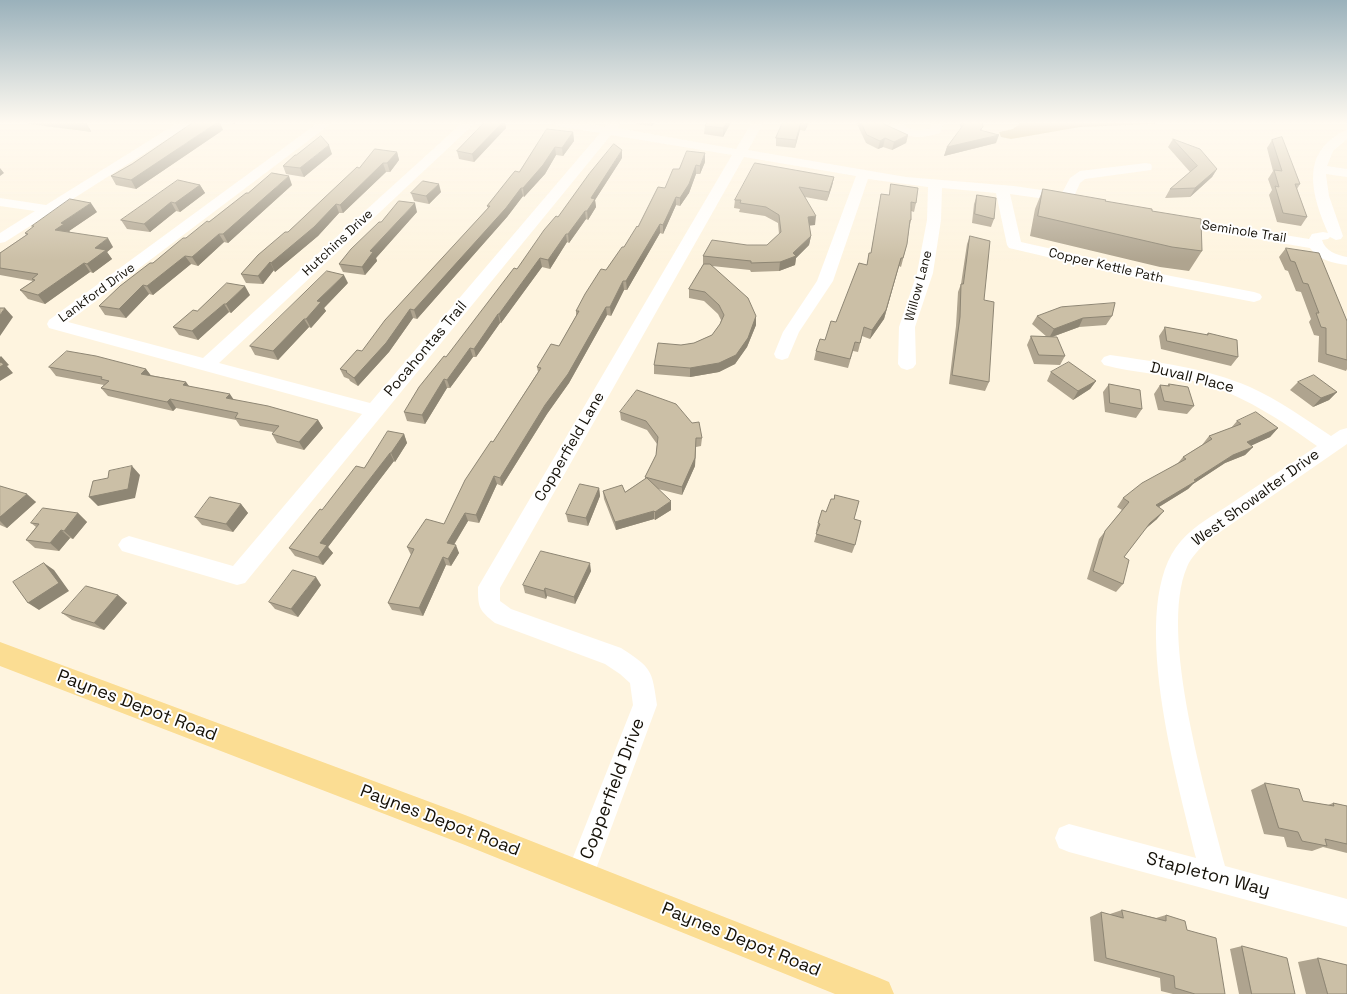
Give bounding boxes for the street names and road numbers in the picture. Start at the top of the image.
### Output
street label: Hutchins Drive [300,206,376,280]
street label: Seminole Trail [1201,218,1287,246]
street label: Copper Kettle Path [1047,245,1165,287]
street label: Willow Lane [902,249,936,323]
street label: Lankford Drive [56,260,138,326]
street label: Pocahontas Trail [381,298,471,400]
street label: Duvall Place [1148,359,1236,397]
street label: Copperfield Lane [531,389,609,505]
street label: West Showalter Drive [1189,446,1323,550]
street label: Paynes Depot Road [54,666,220,746]
street label: Copperfield Drive [576,715,650,863]
street label: Paynes Depot Road [357,781,523,861]
street label: Stapleton Way [1144,848,1272,902]
street label: Paynes Depot Road [658,898,824,982]

